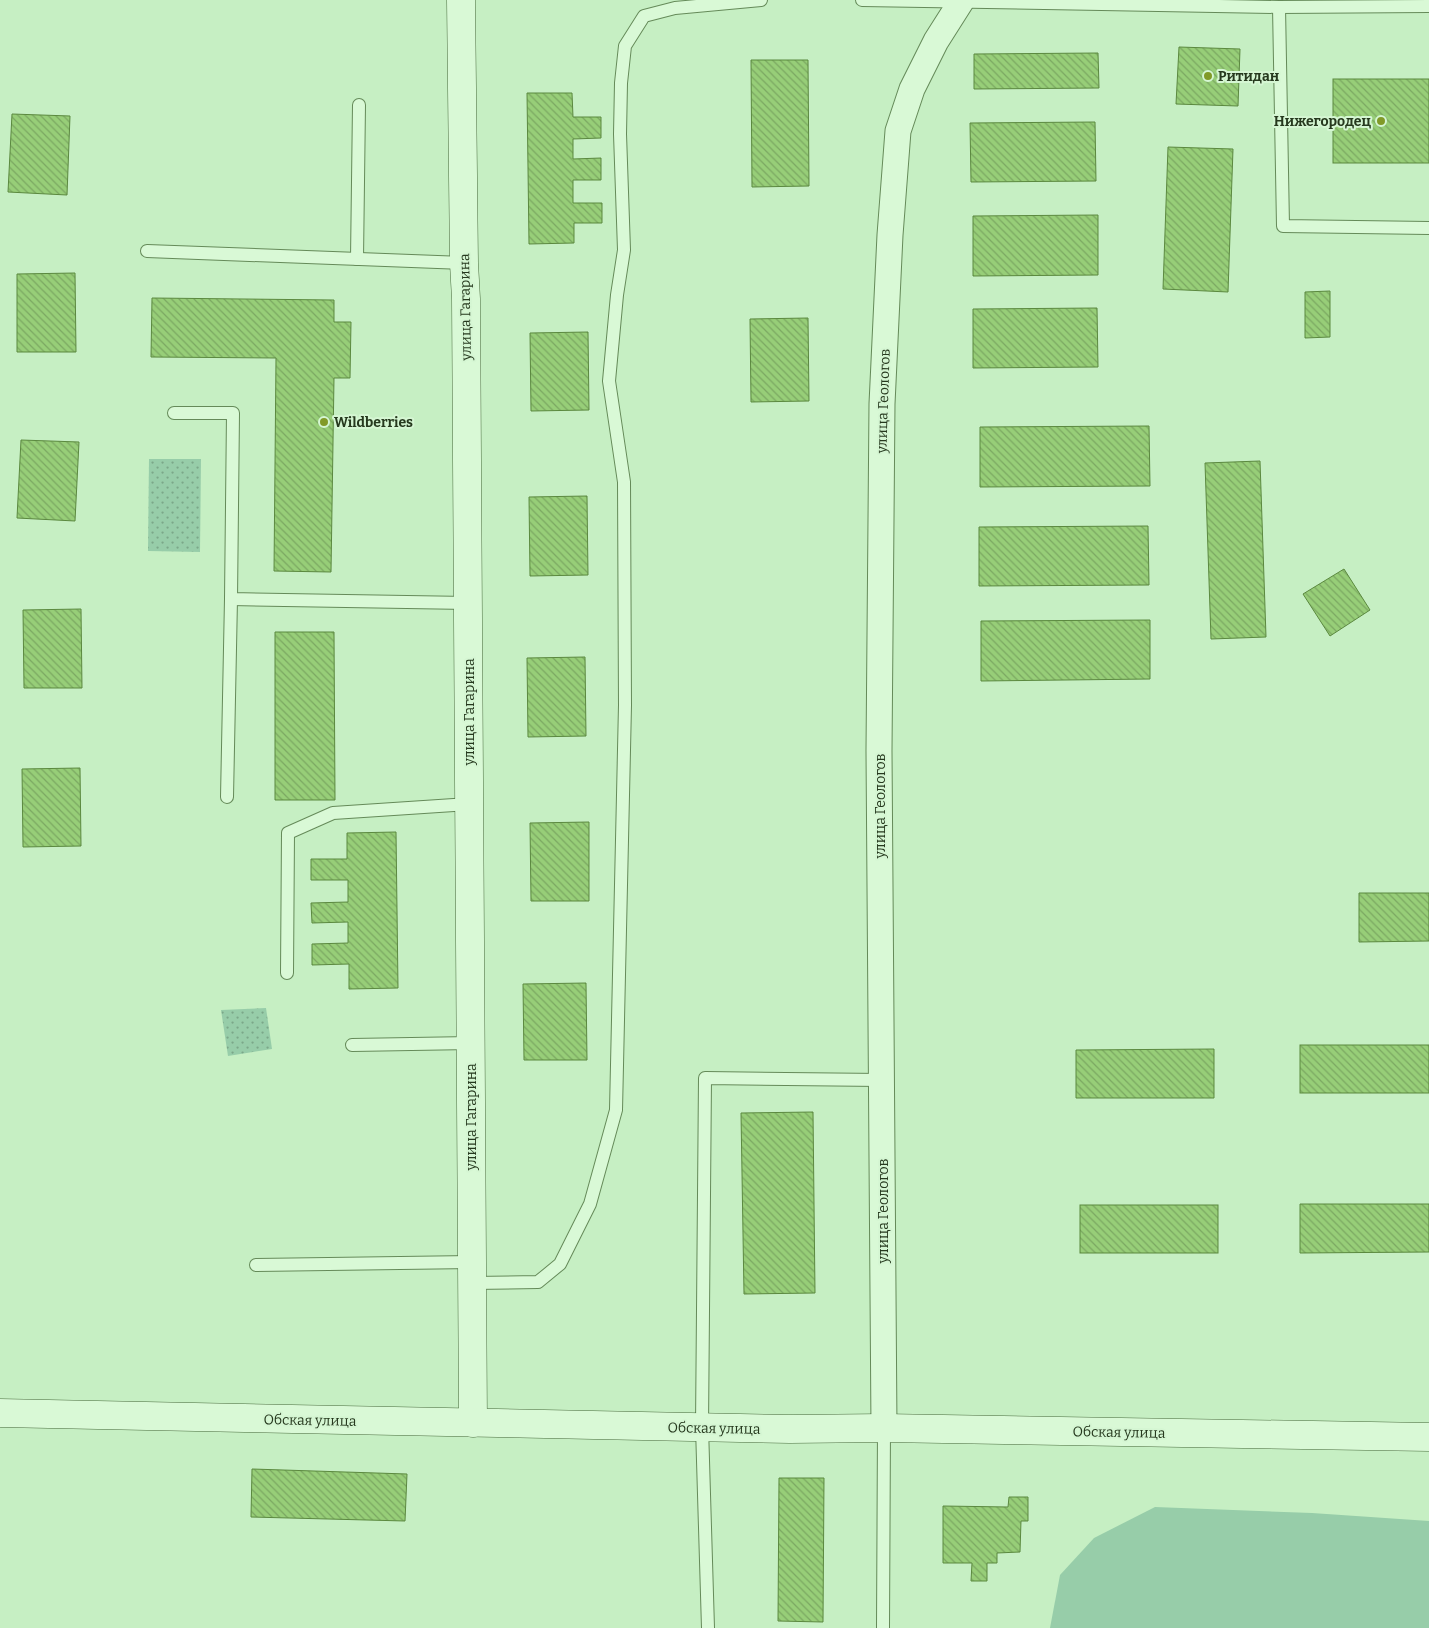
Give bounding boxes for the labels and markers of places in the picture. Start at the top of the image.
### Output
place label: Ритидан [1218,68,1279,85]
marker: Ритидан [1202,70,1214,82]
place label: Нижегородец [1274,113,1371,130]
marker: Нижегородец [1375,115,1387,127]
place label: Wildberries [334,414,413,431]
marker: Wildberries [318,416,330,428]

